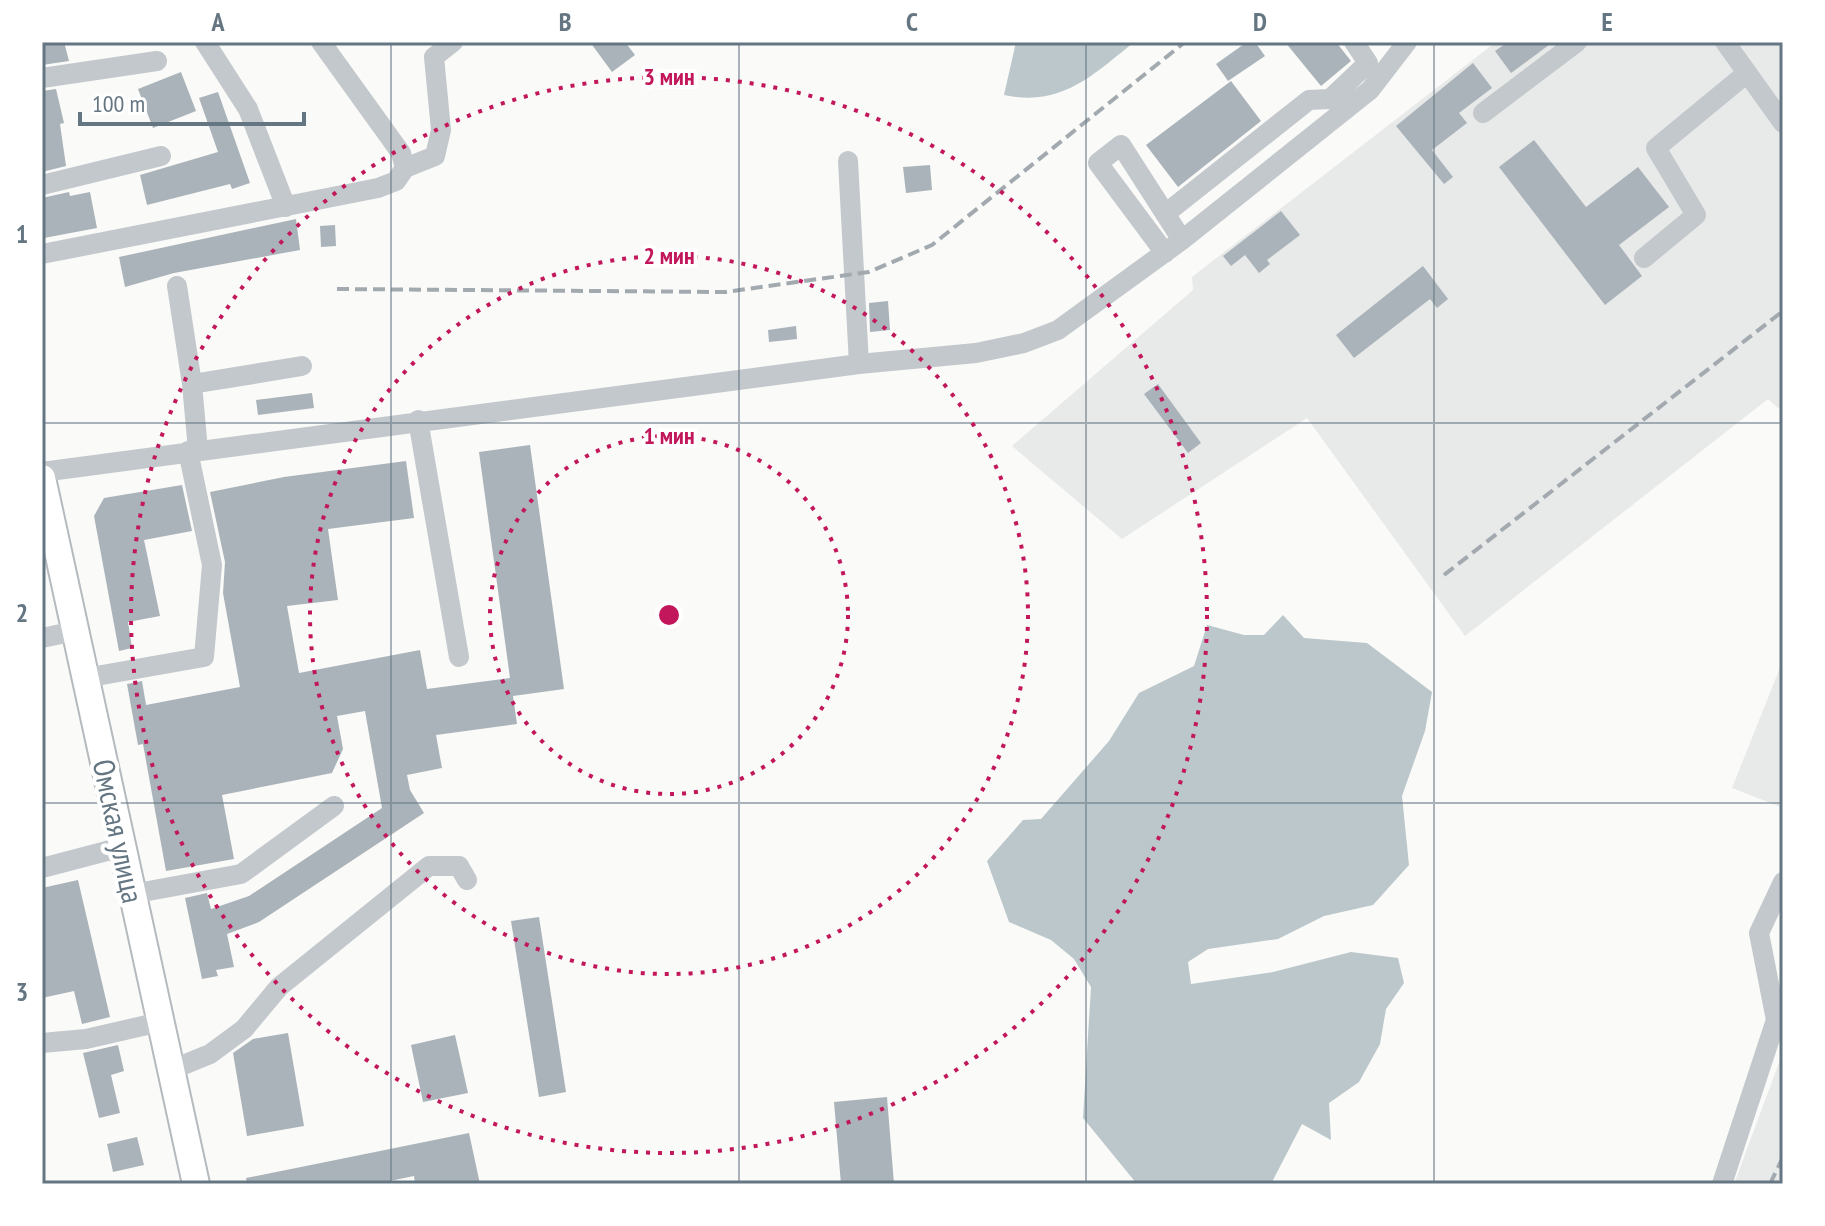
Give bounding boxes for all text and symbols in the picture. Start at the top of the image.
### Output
text: A [210,5,225,38]
text: B [559,5,572,38]
text: C [906,5,918,38]
text: D [1253,5,1267,38]
text: E [1601,5,1613,38]
text: 3 мин [643,61,695,92]
scale bar [80,76,304,126]
text: 100 m [92,88,145,119]
text: 1 [16,217,28,250]
text: 2 мин [643,240,695,271]
text: 1 мин [643,420,695,451]
text: 2 [16,596,28,629]
centre of rings [655,601,683,629]
street label: Омская улица [85,756,153,906]
text: 3 [16,975,28,1008]

